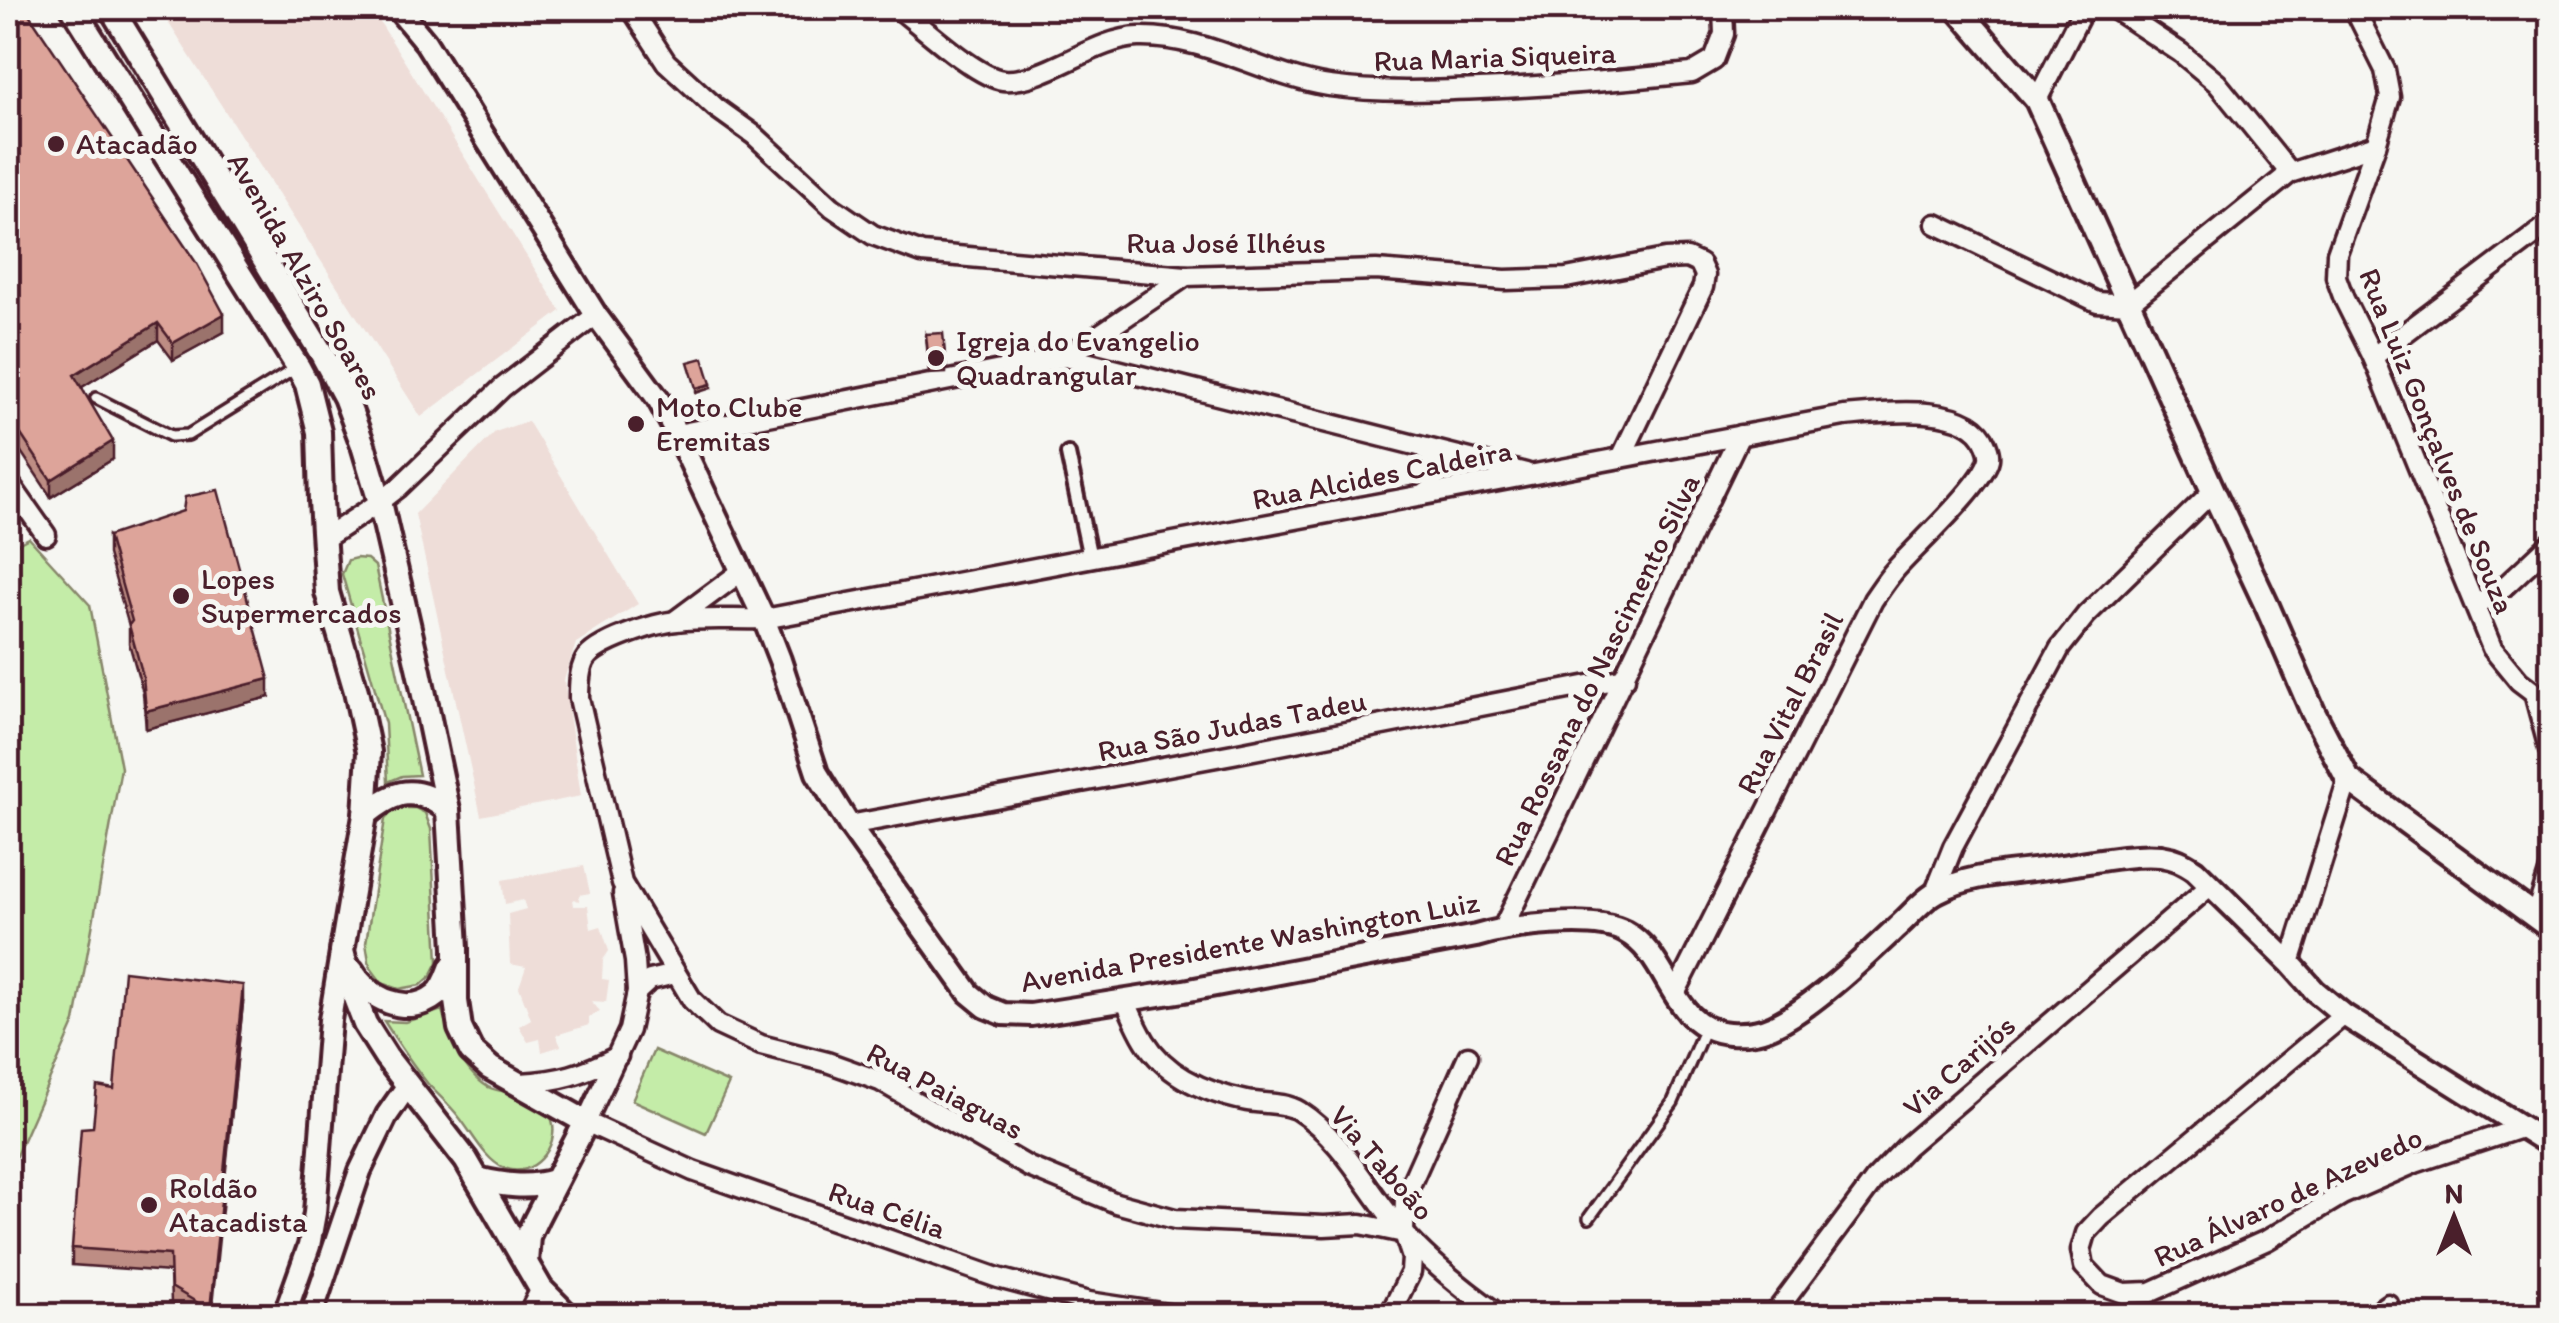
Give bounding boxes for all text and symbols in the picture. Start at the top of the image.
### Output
street label: Rua Maria Siqueira [1373,34,1617,79]
place label: Atacadão [76,125,198,162]
marker: Atacadão [45,133,67,155]
street label: Avenida Alziro Soares [220,145,391,406]
street label: Rua José Ilhéus [1126,224,1326,261]
street label: Rua Luiz Gonçalves de Souza [2351,263,2524,619]
place label: Igreja do Evangelio Quadrangular [956,322,1200,393]
marker: Igreja do Evangelio Quadrangular [925,347,947,369]
place label: Moto Clube Eremitas [656,388,803,459]
marker: Moto Clube Eremitas [625,413,647,435]
street label: Rua Alcides Caldeira [1249,431,1515,518]
street label: Rua Rossana do Nascimento Silva [1485,467,1708,872]
place label: Lopes Supermercados [201,560,402,631]
marker: Lopes Supermercados [170,585,192,607]
street label: Rua Vital Brasil [1728,605,1852,800]
street label: Rua São Judas Tadeu [1094,681,1369,770]
street label: Avenida Presidente Washington Luiz [1018,883,1482,1000]
street label: Via Carijós [1895,1007,2023,1125]
street label: Rua Paiaguas [860,1034,1030,1147]
street label: Via Taboão [1322,1097,1443,1228]
street label: Rua Álvaro de Azevedo [2148,1118,2428,1275]
north arrow [2404,1168,2504,1268]
place label: Roldão Atacadista [169,1169,308,1240]
street label: Rua Célia [824,1172,951,1247]
text: N [2445,1176,2463,1210]
marker: Roldão Atacadista [138,1194,160,1216]

